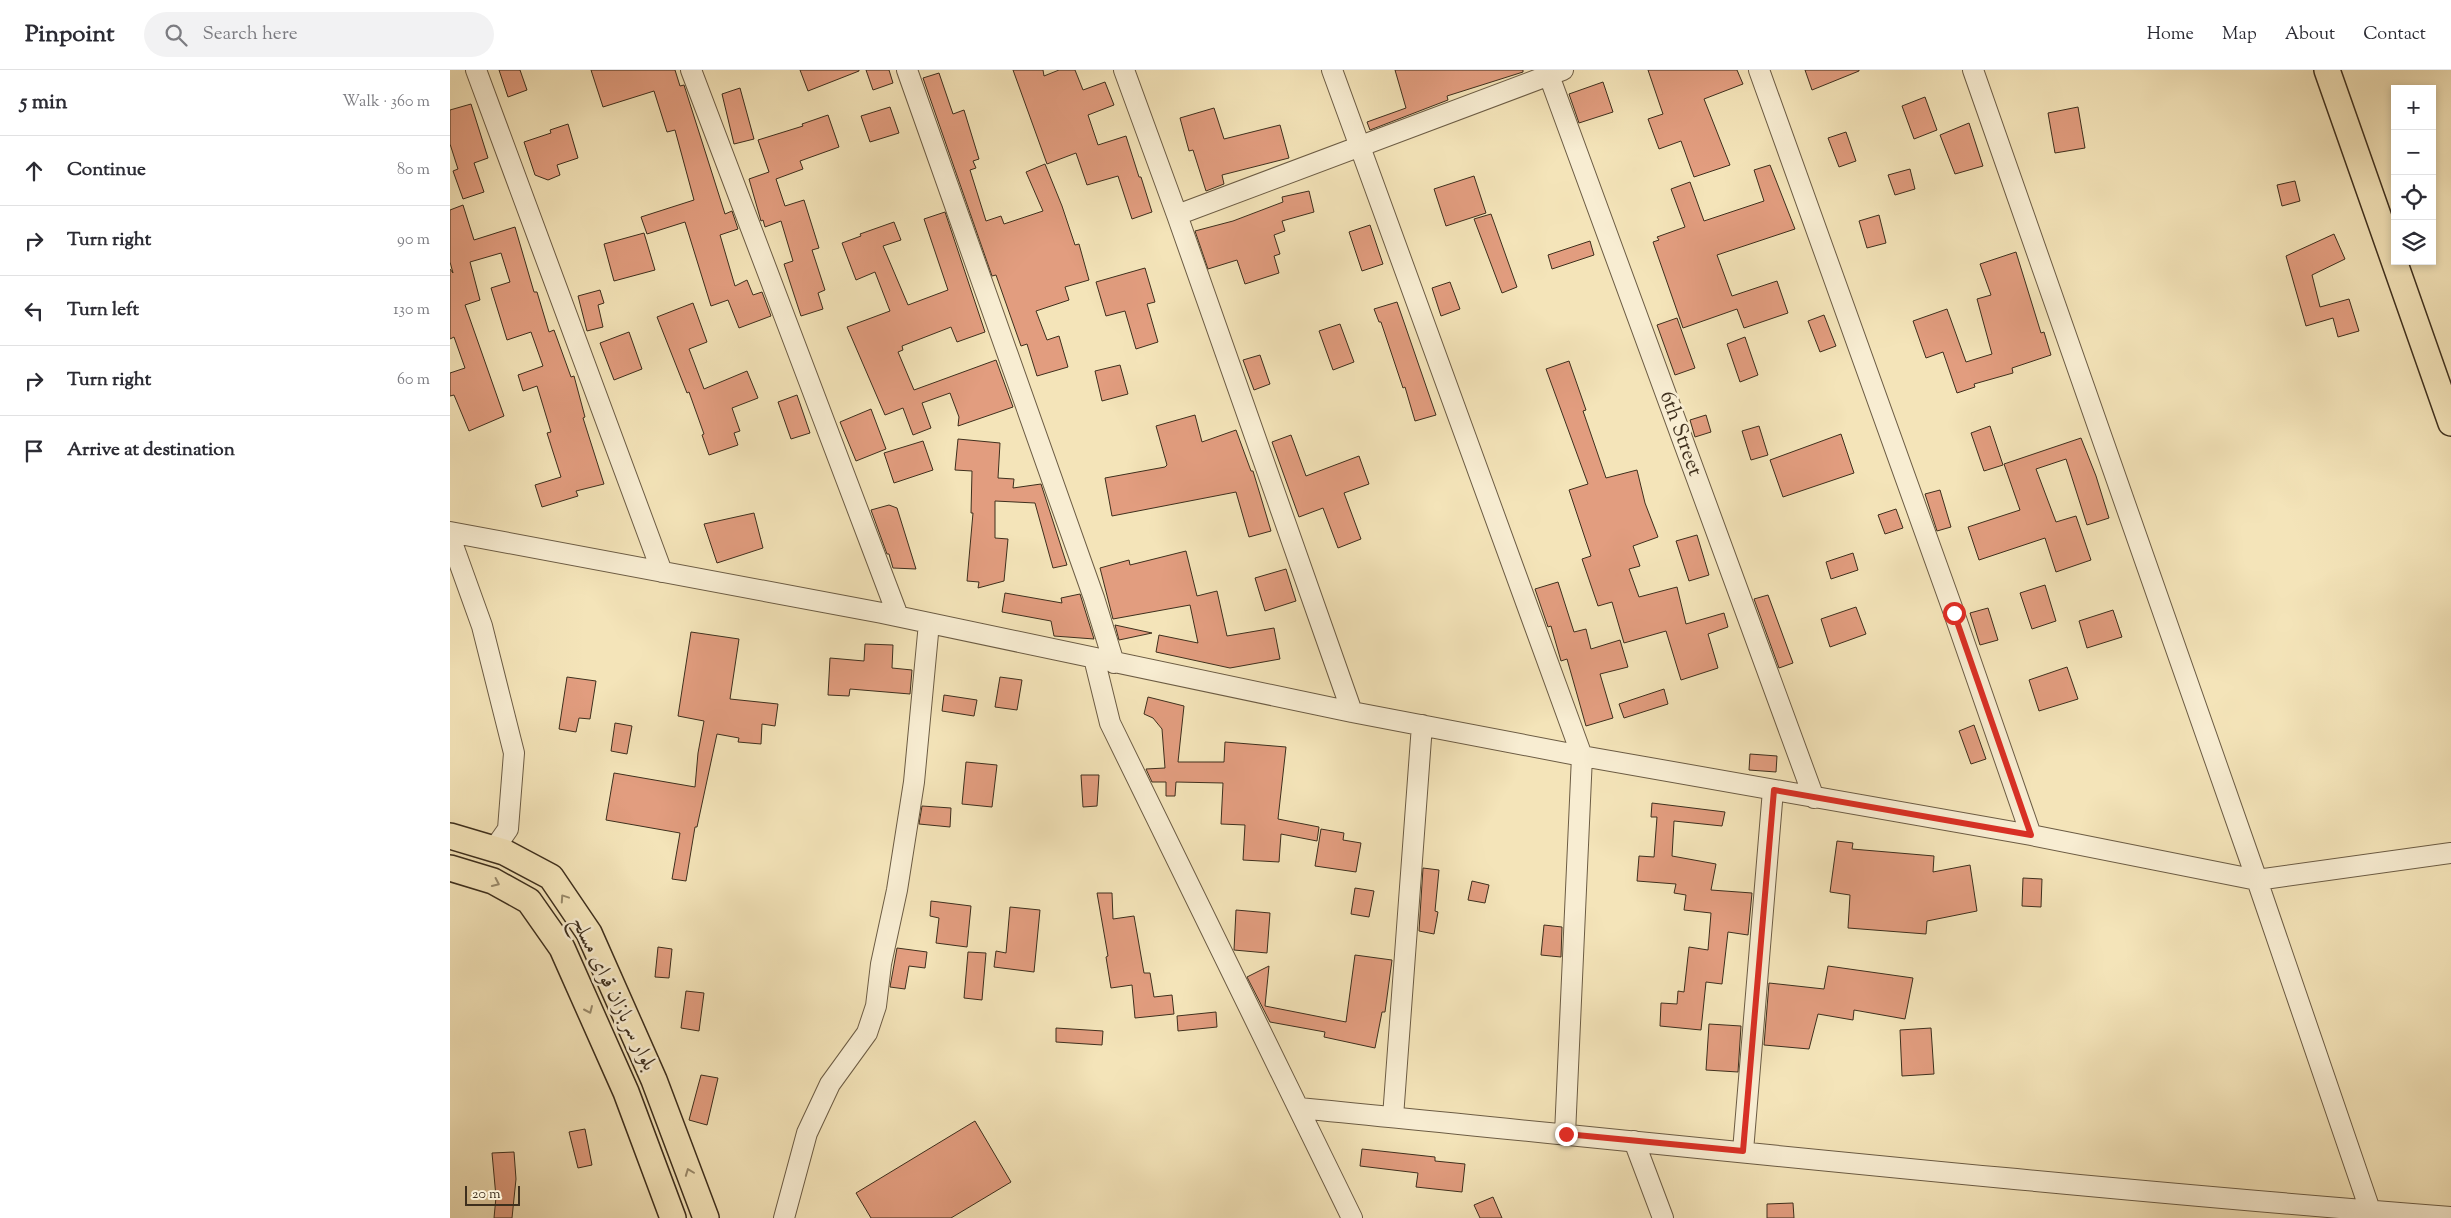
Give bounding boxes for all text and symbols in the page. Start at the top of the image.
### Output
search box [144,12,494,57]
text: Pinpoint [25,18,114,52]
icon: search [162,21,190,49]
text: Search here [202,21,298,48]
text: Home [2147,22,2194,48]
text: Map [2222,22,2257,48]
text: About [2285,22,2335,48]
text: Contact [2363,22,2426,48]
map controls [2391,85,2436,265]
button: + [2391,85,2436,130]
text: 5 min [20,88,67,118]
text: Walk · 360 m [342,91,430,114]
button: − [2391,130,2436,175]
icon: ahead [20,157,48,185]
text: Continue [67,157,146,184]
text: 80 m [397,159,430,182]
button: locate [2391,175,2436,220]
button: layers [2391,220,2436,265]
icon: right [20,227,48,255]
text: Turn right [67,227,151,254]
text: 90 m [397,229,430,252]
icon: left [20,297,48,325]
text: Turn left [67,297,139,324]
text: 130 m [393,299,430,322]
icon: right [20,367,48,395]
text: Turn right [67,367,151,394]
text: 60 m [397,369,430,392]
street label: 6th Street [1651,387,1709,481]
icon: arrive [20,437,48,465]
text: Arrive at destination [67,437,235,464]
route start [1943,602,1966,625]
one-way arrow [491,877,500,887]
one-way arrow [561,894,570,903]
street label: بلوار سربازان قوای مسلح [561,912,663,1077]
one-way arrow [583,1005,594,1014]
route end [1555,1123,1578,1146]
one-way arrow [685,1169,695,1177]
scale bar [465,1183,520,1206]
text: 20 m [472,1185,501,1205]

